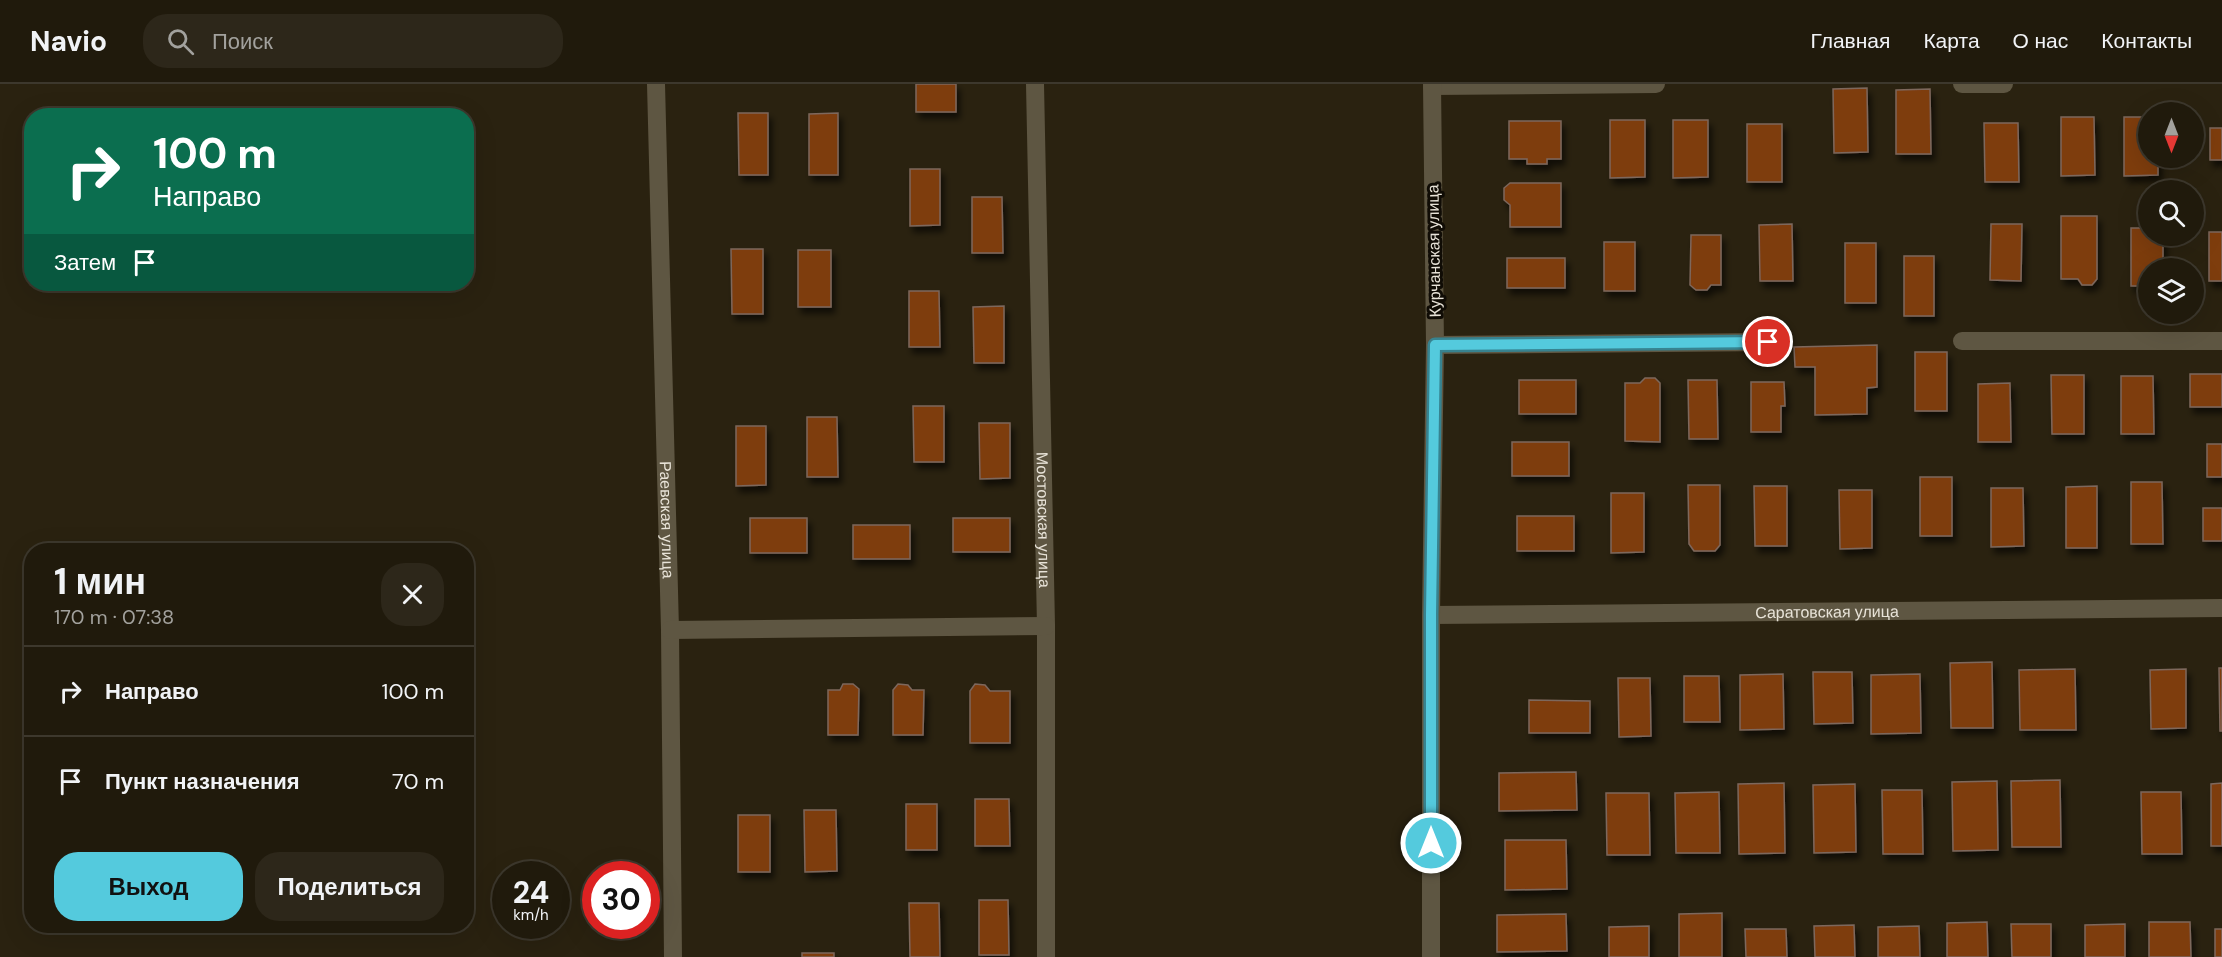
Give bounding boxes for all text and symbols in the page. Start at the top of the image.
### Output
search box [143,14,563,68]
text: Navio [30,23,107,60]
icon: search [164,25,197,58]
text: Поиск [212,27,273,56]
text: Главная [1810,27,1890,55]
text: Карта [1923,27,1980,55]
text: О нас [2013,27,2068,55]
text: Контакты [2101,27,2192,55]
north arrow [2138,102,2204,168]
map controls [2138,102,2204,324]
text: 100 m [153,126,277,181]
icon: right [54,132,132,210]
text: Направо [153,179,261,214]
button: search [2138,180,2204,246]
street label: Курчанская улица [1422,184,1446,318]
icon: arrive [128,246,161,279]
text: Затем [54,248,116,277]
button: layers [2138,258,2204,324]
pin [1742,316,1793,367]
icon: arrive [1751,325,1784,358]
street label: Мостовская улица [1032,452,1056,588]
street label: Раевская улица [655,461,679,579]
text: 1 мин [54,558,146,605]
button: close [381,563,444,626]
street label: Саратовская улица [1755,600,1899,623]
text: 170 m · 07:38 [54,604,174,630]
icon: right [54,675,87,708]
text: Направо [105,677,199,706]
text: 100 m [382,677,444,706]
icon: arrive [54,765,87,798]
text: Пункт назначения [105,767,300,796]
text: 70 m [392,767,444,796]
position arrow [1399,811,1463,875]
button: Выход [54,852,243,921]
button: Поделиться [255,852,444,921]
speed limit sign: 30 [582,861,660,939]
text: 24 [513,873,549,912]
text: km/h [513,905,549,925]

